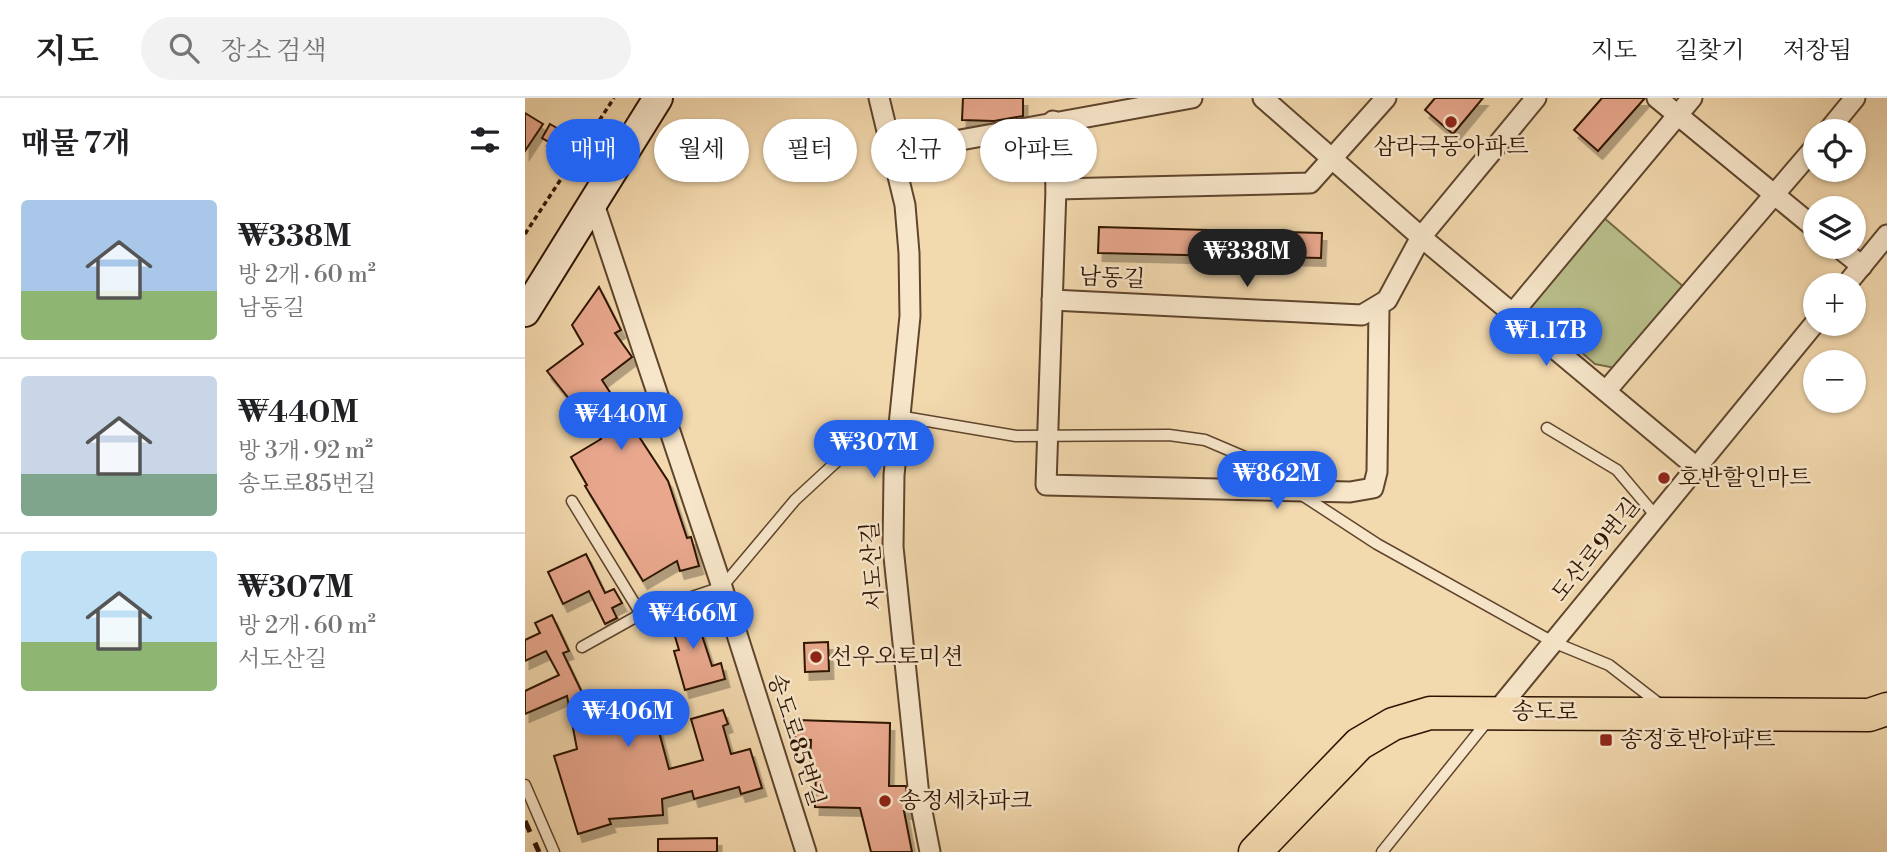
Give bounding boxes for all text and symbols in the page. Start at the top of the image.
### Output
search box [141,17,631,80]
icon: search [165,29,203,67]
text: 지도 [35,32,99,73]
text: 장소 검색 [221,35,327,67]
text: 지도 [1591,36,1637,66]
text: 길찾기 [1675,36,1744,66]
text: 저장됨 [1782,36,1852,66]
marker: 삼라극동아파트 [1443,114,1459,130]
chip: 매매 [546,119,640,182]
chip: 월세 [654,119,749,182]
chip: 필터 [763,119,857,182]
chip: 신규 [871,119,966,182]
chip: 아파트 [980,119,1097,182]
map controls [1803,119,1866,413]
button: locate [1803,119,1866,182]
icon: filters [466,121,504,159]
text: 매물 7개 [21,125,130,163]
place label: 삼라극동아파트 [1373,133,1529,161]
button: layers [1803,196,1866,259]
text: ₩338M [238,218,351,256]
icon: home [77,228,161,312]
pin: ₩338M [1198,230,1296,289]
text: ₩338M [1204,238,1290,266]
text: 방 2개 · 60 m² [238,261,376,289]
street label: 남동길 [1078,262,1146,294]
button: + [1803,273,1866,336]
text: 남동길 [238,294,305,322]
pin: ₩1.17B [1489,308,1603,368]
text: ₩1.17B [1505,317,1587,345]
button: − [1803,350,1866,413]
pin: ₩440M [572,392,670,452]
text: ₩440M [238,394,358,432]
text: ₩440M [575,401,667,429]
icon: home [77,404,161,488]
pin: ₩307M [825,420,923,480]
text: ₩307M [830,429,918,457]
text: 방 3개 · 92 m² [238,437,373,465]
pin: ₩862M [1228,452,1326,511]
text: ₩862M [1233,460,1321,488]
place label: 호반할인마트 [1678,464,1811,492]
text: 송도로85번길 [238,470,376,498]
marker: 호반할인마트 [1656,470,1672,486]
street label: 도산로9번길 [1546,493,1646,607]
street label: 서도산길 [856,521,890,611]
text: ₩307M [238,569,353,607]
icon: home [77,579,161,663]
pin: ₩466M [644,592,742,651]
text: ₩466M [649,600,737,628]
text: 방 2개 · 60 m² [238,612,376,640]
place label: 선우오토미션 [830,643,963,671]
text: 서도산길 [238,645,327,673]
marker: 선우오토미션 [808,649,824,665]
street label: 송도로85번길 [761,670,831,810]
pin: ₩406M [579,690,677,749]
street label: 송도로 [1511,697,1579,727]
text: ₩406M [583,698,673,726]
place label: 송정호반아파트 [1620,726,1776,754]
marker: 송정호반아파트 [1598,732,1614,748]
place label: 송정세차파크 [899,787,1032,815]
marker: 송정세차파크 [877,793,893,809]

